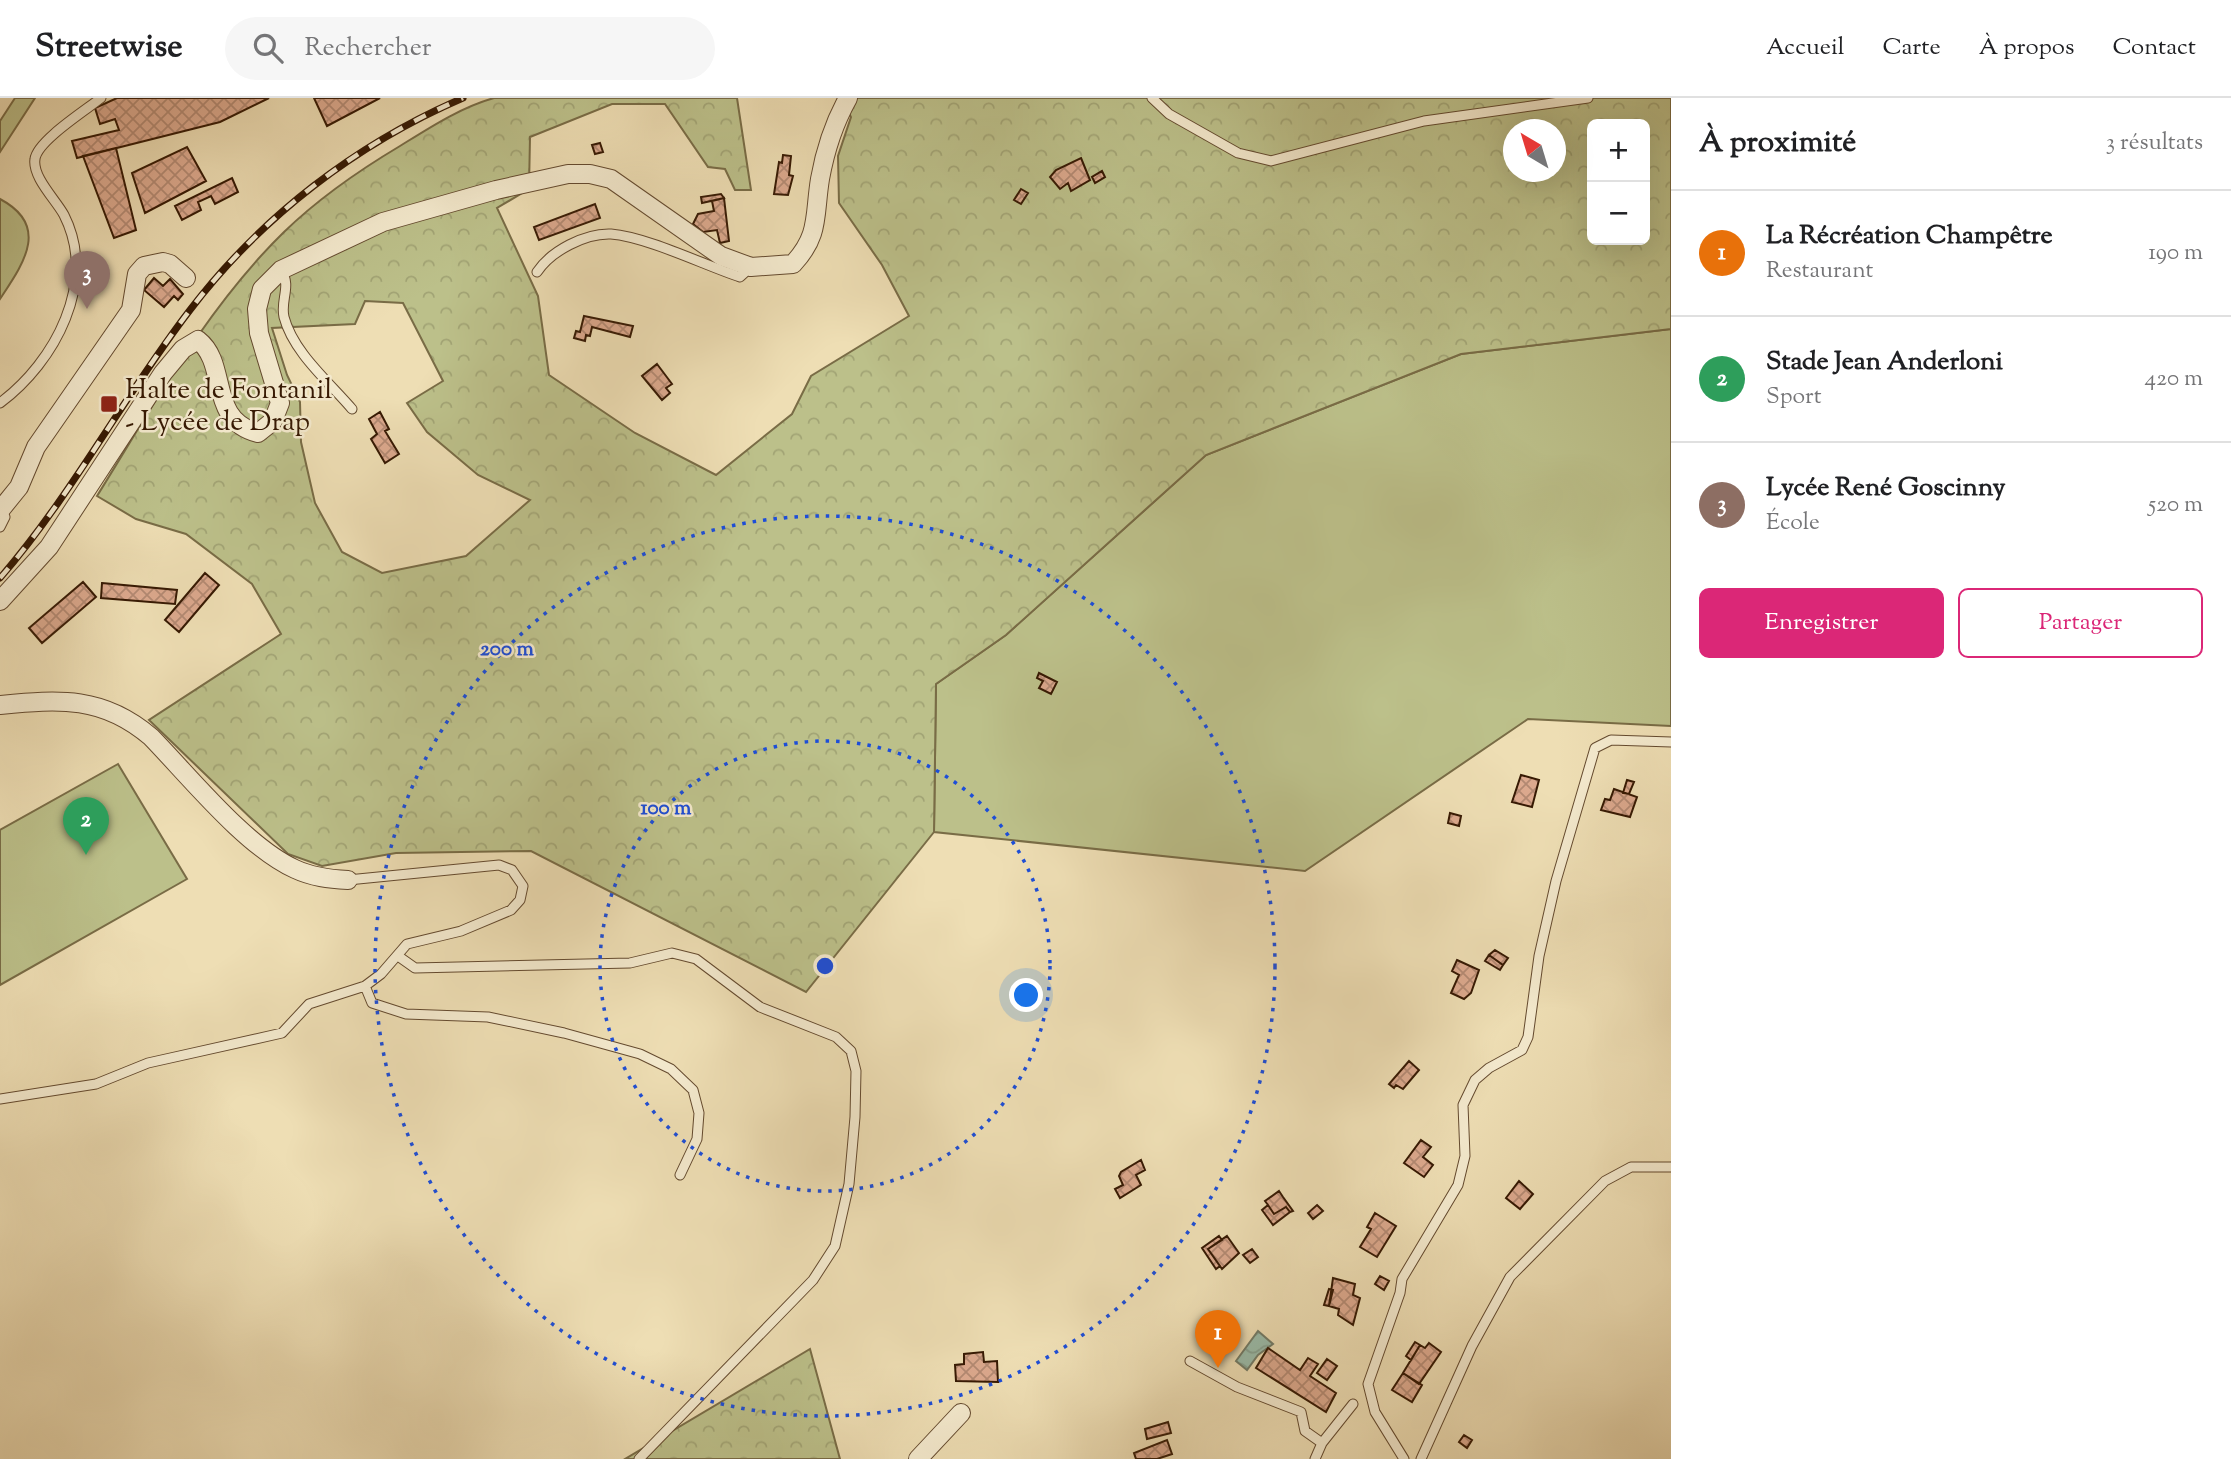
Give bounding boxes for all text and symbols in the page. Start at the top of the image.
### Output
search box [225,17,715,80]
text: Streetwise [35,24,183,72]
icon: search [249,29,287,67]
text: Rechercher [305,30,432,67]
text: Accueil [1766,31,1845,65]
text: Carte [1883,31,1941,65]
text: À propos [1979,31,2074,65]
text: Contact [2112,31,2196,65]
north arrow [1503,119,1566,182]
map controls [1587,119,1650,245]
button: + [1587,119,1650,182]
text: À proximité [1699,122,1856,165]
text: 3 résultats [2106,127,2203,160]
button: − [1587,182,1650,245]
text: La Récréation Champêtre [1766,218,2053,255]
text: 1 [1718,237,1726,270]
text: 190 m [2148,237,2203,270]
pin: 3 [64,251,110,309]
text: Restaurant [1766,255,1873,288]
text: Stade Jean Anderloni [1766,344,2003,381]
text: 2 [1717,363,1727,396]
text: 420 m [2145,363,2203,396]
place label: Halte de Fontanil - Lycée de Drap [125,371,332,443]
text: Sport [1766,381,1822,414]
marker: Halte de Fontanil - Lycée de Drap [99,394,119,414]
text: Lycée René Goscinny [1766,470,2005,507]
text: 3 [1717,489,1727,522]
text: 520 m [2148,489,2203,522]
text: École [1766,507,1820,540]
button: Enregistrer [1699,588,1944,658]
button: Partager [1958,588,2203,658]
text: 200 m [480,635,535,665]
text: 100 m [641,794,692,824]
pin: 2 [63,797,109,855]
centre of rings [813,954,837,978]
your location [1009,978,1043,1012]
pin: 1 [1195,1310,1241,1368]

